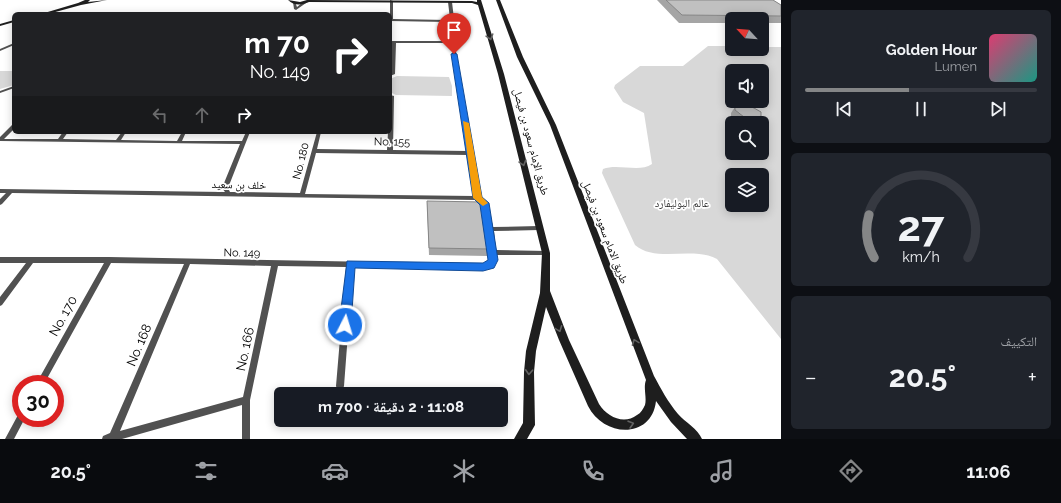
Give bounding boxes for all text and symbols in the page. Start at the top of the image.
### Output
north arrow [725,12,769,56]
map controls [725,12,769,212]
pin [437,13,471,54]
icon: arrive [443,19,465,41]
text: 70 m [244,27,310,60]
icon: right [324,28,376,80]
one-way arrow [485,34,494,41]
text: Golden Hour [886,41,977,59]
text: Lumen [935,59,977,74]
text: No. 149 [250,61,310,82]
button: sound [725,64,769,108]
street label: طريق الإمام سعود بن فيصل [511,87,551,197]
icon: previous [833,98,855,120]
icon: pause [910,98,932,120]
icon: next [987,98,1009,120]
icon: left [149,104,171,126]
icon: ahead [191,104,213,126]
icon: right [233,104,255,126]
button: search [725,116,769,160]
street label: No. 155 [374,135,410,149]
street label: No. 180 [290,141,312,181]
one-way arrow [518,159,527,166]
button: layers [725,168,769,212]
street label: خلف بن سعيد [212,178,266,192]
street label: طريق الامام سعود بن فيصل [579,178,631,286]
park label: عالم البوليفارد [655,197,710,211]
text: 27 [898,201,945,250]
street label: No. 149 [223,246,261,260]
text: km/h [902,248,940,264]
street label: No. 170 [46,293,80,339]
position arrow [324,304,366,346]
street label: No. 168 [123,321,155,368]
street label: No. 166 [233,326,257,372]
one-way arrow [554,326,562,333]
text: التكييف [1001,334,1037,349]
one-way arrow [632,339,640,346]
text: 20.5° [889,359,956,394]
text: − [805,364,817,390]
text: + [1028,364,1037,390]
one-way arrow [525,369,534,375]
speed limit sign: 30 [12,375,64,427]
text: 11:08 · 2 دقيقة · 700 m [318,398,464,416]
one-way arrow [628,420,635,429]
icon: filters [192,457,220,485]
icon: car [321,457,349,485]
icon: climate [450,457,478,485]
icon: phone [579,457,607,485]
icon: music [708,457,736,485]
icon: directions [837,457,865,485]
text: 20.5° [51,461,91,482]
text: 11:06 [966,461,1010,482]

